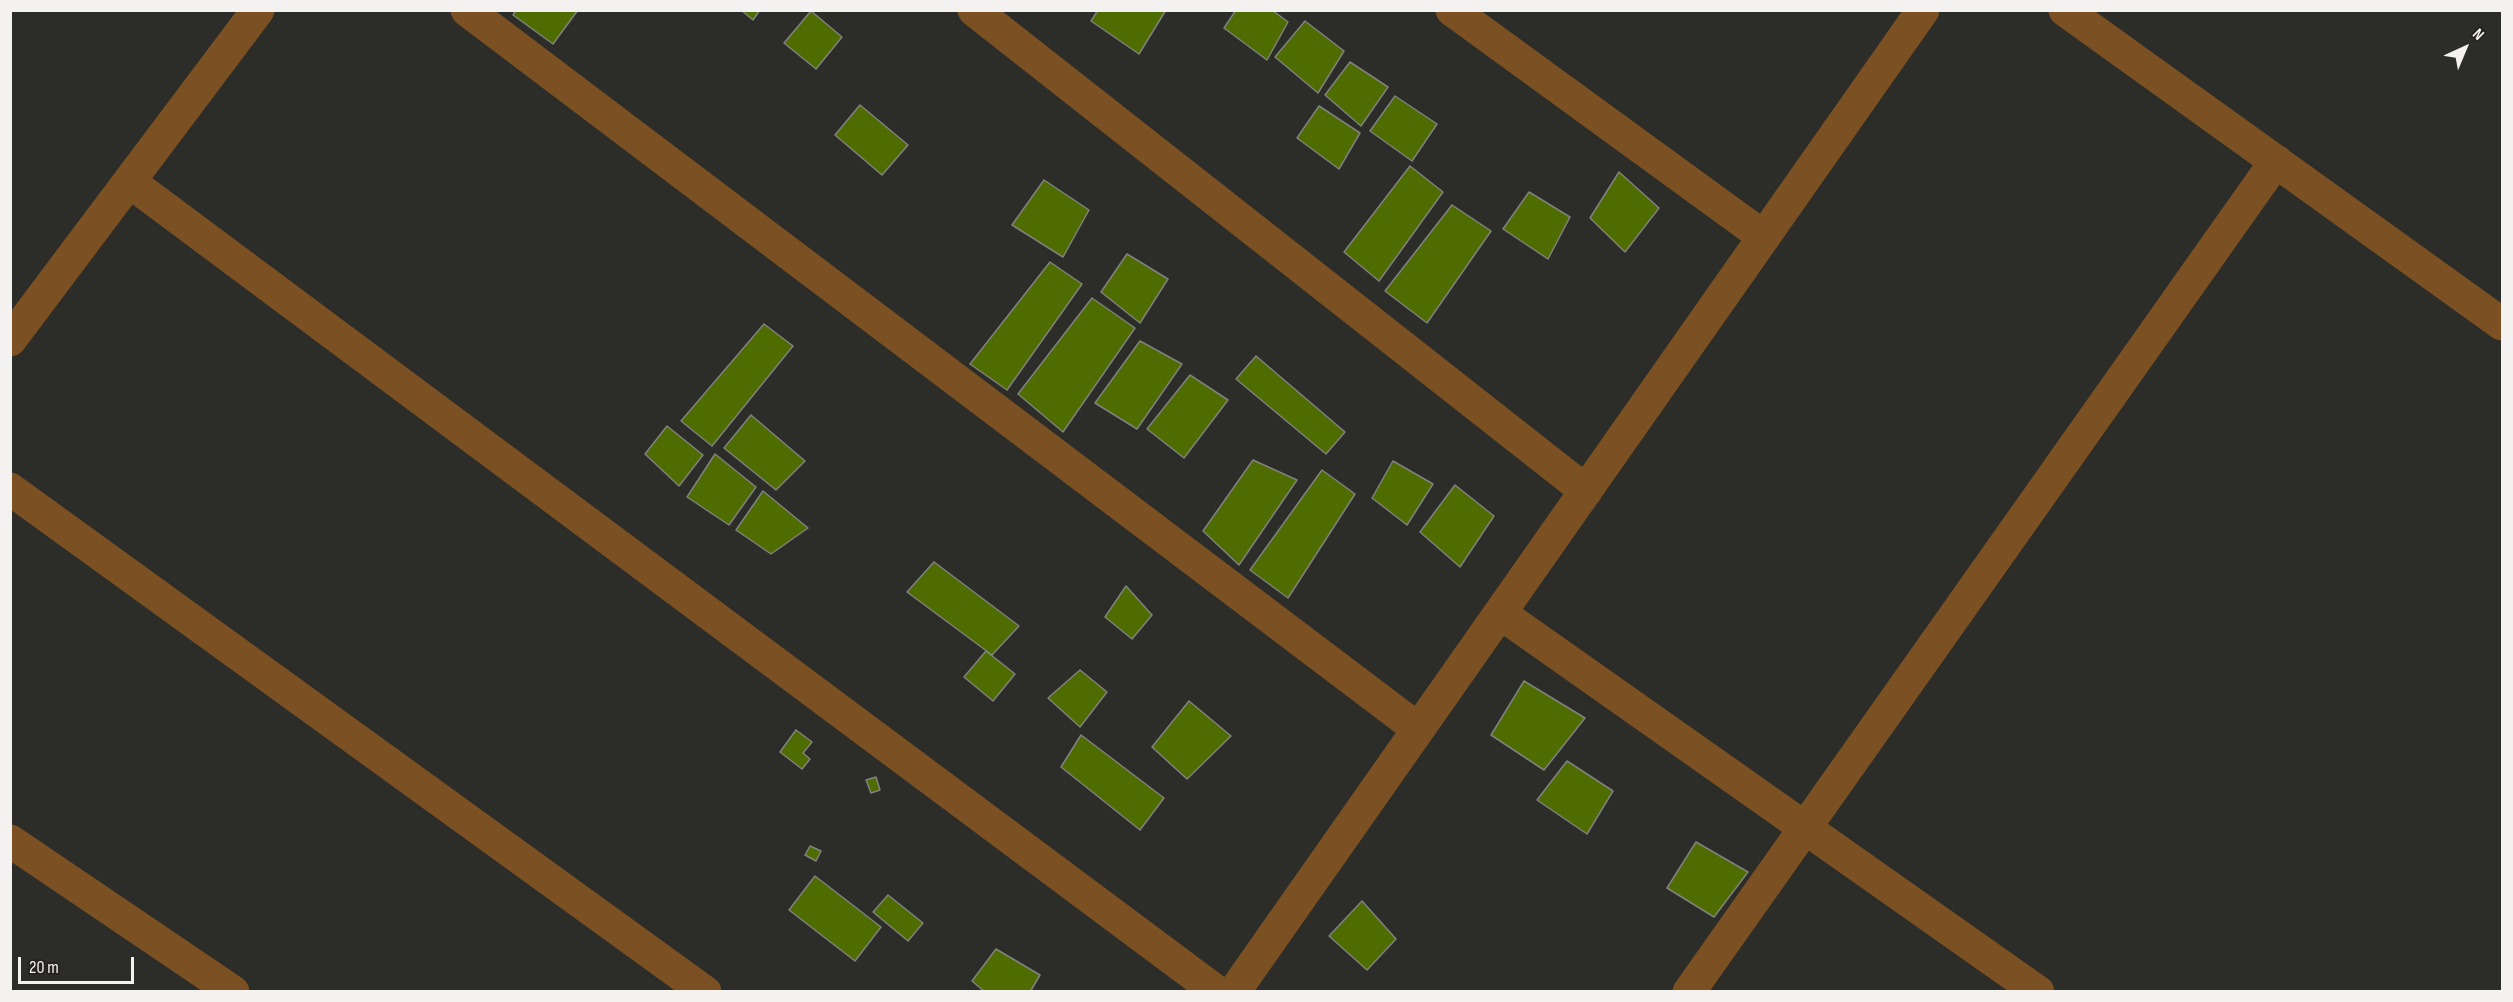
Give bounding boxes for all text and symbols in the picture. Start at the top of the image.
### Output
north arrow [2435,18,2495,78]
text: N [2468,25,2488,44]
scale bar [21,945,136,983]
text: 20 m [29,957,59,978]

